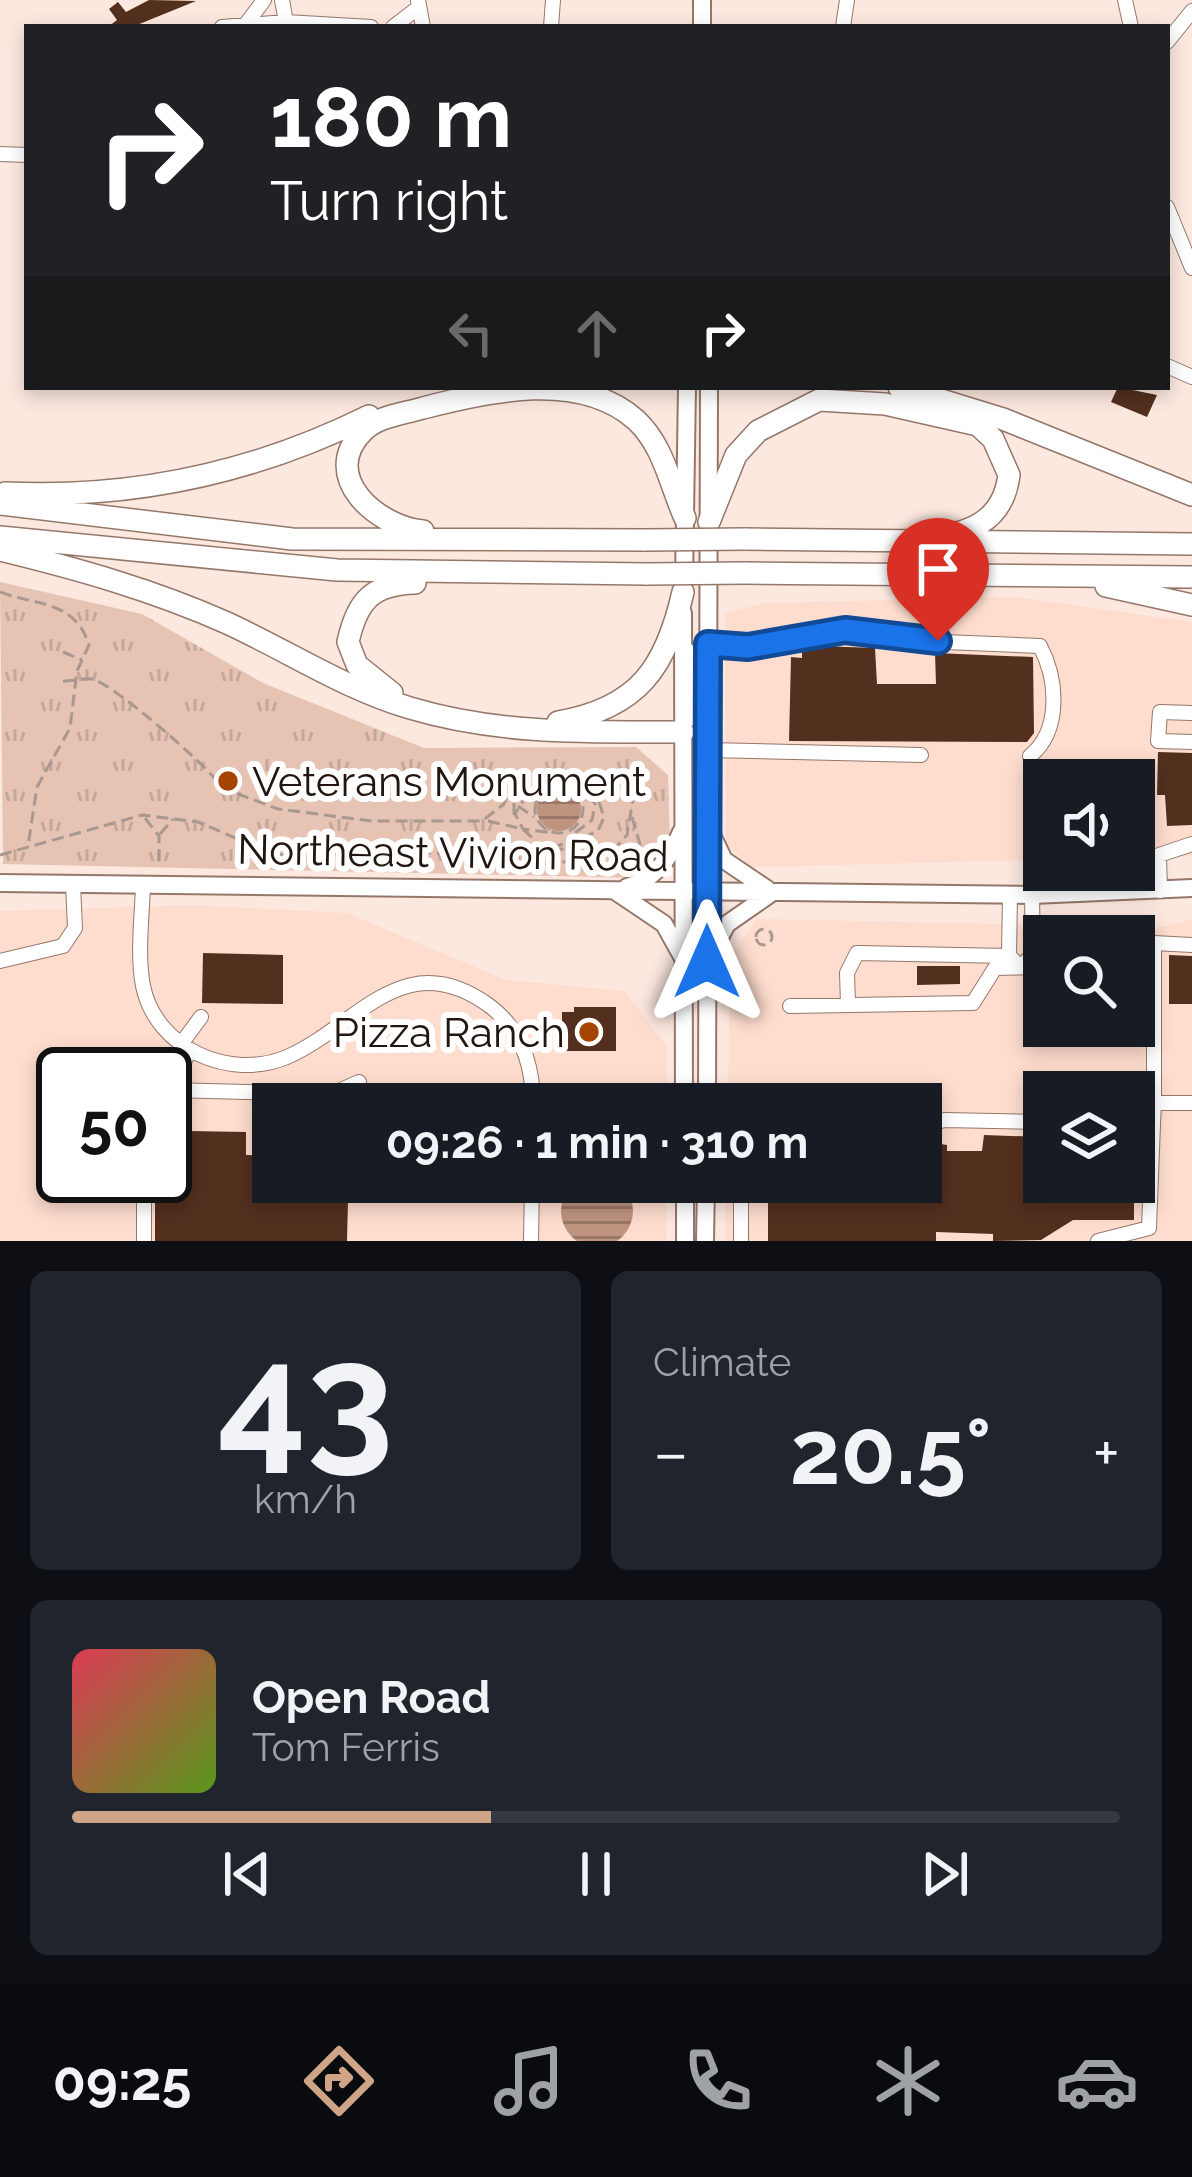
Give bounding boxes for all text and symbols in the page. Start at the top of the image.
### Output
text: 180 m [270,68,512,167]
icon: right [72,72,228,228]
text: Turn right [270,169,508,233]
icon: left [438,300,504,366]
icon: ahead [564,300,630,366]
icon: right [690,300,756,366]
pin [887,518,989,641]
icon: arrive [905,536,971,602]
place label: Veterans Monument [252,757,646,806]
map controls [1023,759,1155,1203]
button: sound [1023,759,1155,891]
marker: Veterans Monument [215,768,241,794]
street label: Northeast Vivion Road [237,825,669,881]
position arrow [644,899,770,1025]
button: search [1023,915,1155,1047]
place label: Pizza Ranch [333,1008,565,1057]
marker: Pizza Ranch [576,1019,602,1045]
speed limit sign: 50 [36,1047,192,1203]
button: layers [1023,1071,1155,1203]
text: 09:26 · 1 min · 310 m [386,1116,808,1169]
text: 43 [217,1306,394,1490]
text: Climate [653,1339,791,1385]
text: 20.5° [790,1399,991,1505]
text: − [653,1414,689,1491]
text: + [1093,1414,1120,1491]
text: km/h [254,1476,357,1522]
text: Open Road [252,1671,491,1724]
text: Tom Ferris [252,1724,440,1770]
icon: previous [214,1841,280,1907]
icon: pause [563,1841,629,1907]
icon: next [912,1841,978,1907]
icon: directions [297,2039,381,2123]
icon: music [487,2039,571,2123]
icon: phone [676,2039,760,2123]
icon: climate [866,2039,950,2123]
icon: car [1055,2039,1139,2123]
text: 09:25 [53,2049,191,2113]

